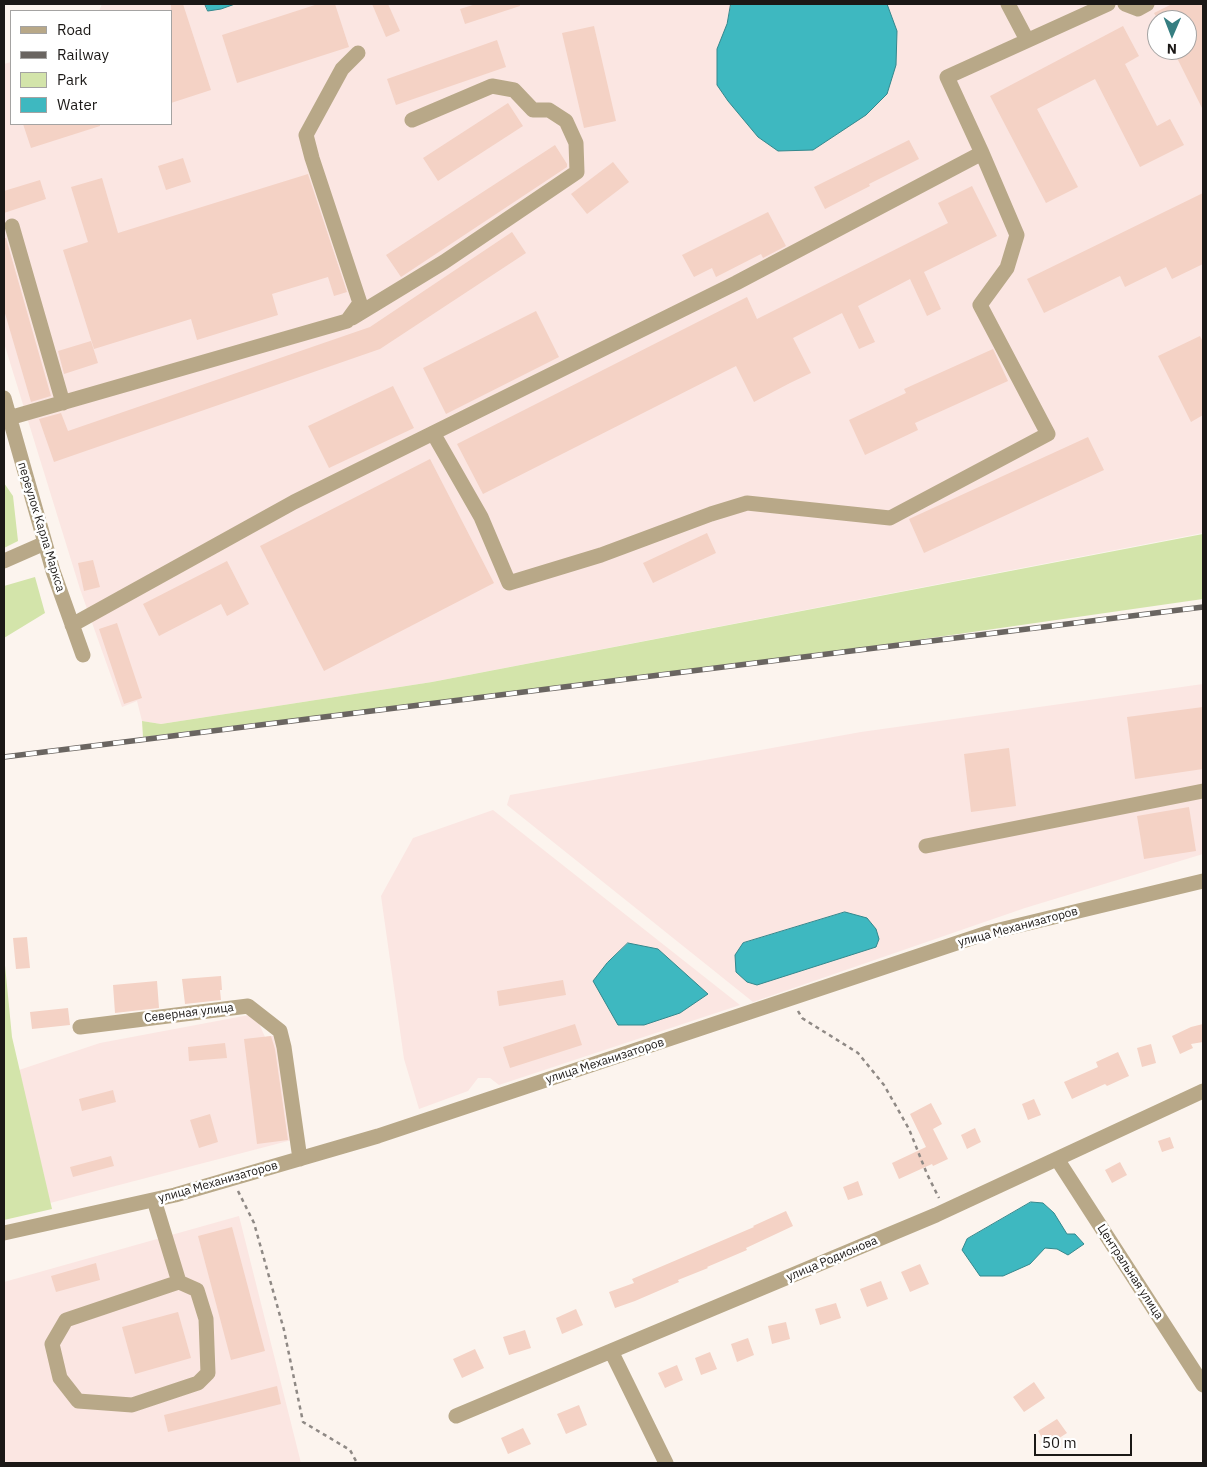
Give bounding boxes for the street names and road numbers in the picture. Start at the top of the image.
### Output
street label: переулок Карла Маркса [14,460,68,594]
street label: улица Механизаторов [956,904,1080,950]
street label: Северная улица [143,1000,235,1026]
street label: улица Механизаторов [544,1035,666,1087]
street label: улица Механизаторов [157,1158,279,1206]
street label: Центральная улица [1094,1222,1166,1322]
street label: улица Родионова [784,1233,880,1285]

